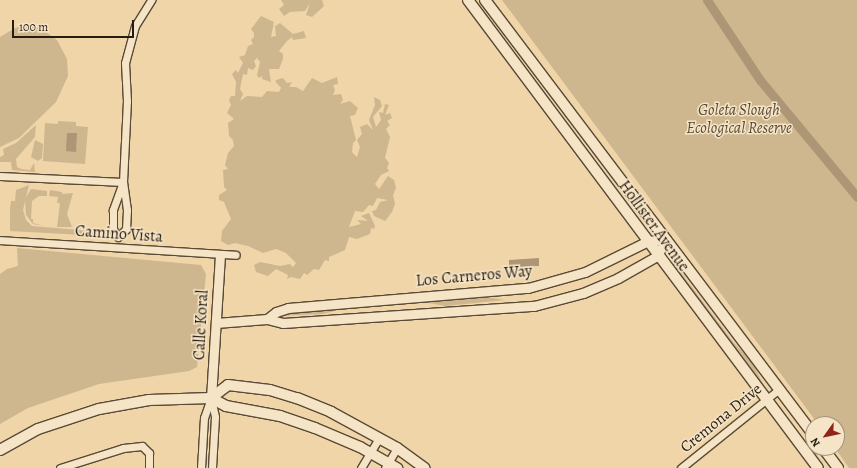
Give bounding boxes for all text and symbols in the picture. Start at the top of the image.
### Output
scale bar [14,12,136,38]
text: 100 m [19,19,48,35]
park label: Goleta Slough Ecological Reserve [686,100,792,138]
street label: Hollister Avenue [615,177,693,275]
street label: Camino Vista [74,221,164,247]
street label: Los Carneros Way [415,261,533,291]
street label: Calle Koral [190,289,212,361]
street label: Cremona Drive [676,379,766,457]
north arrow [805,416,845,456]
text: N [807,435,824,450]

